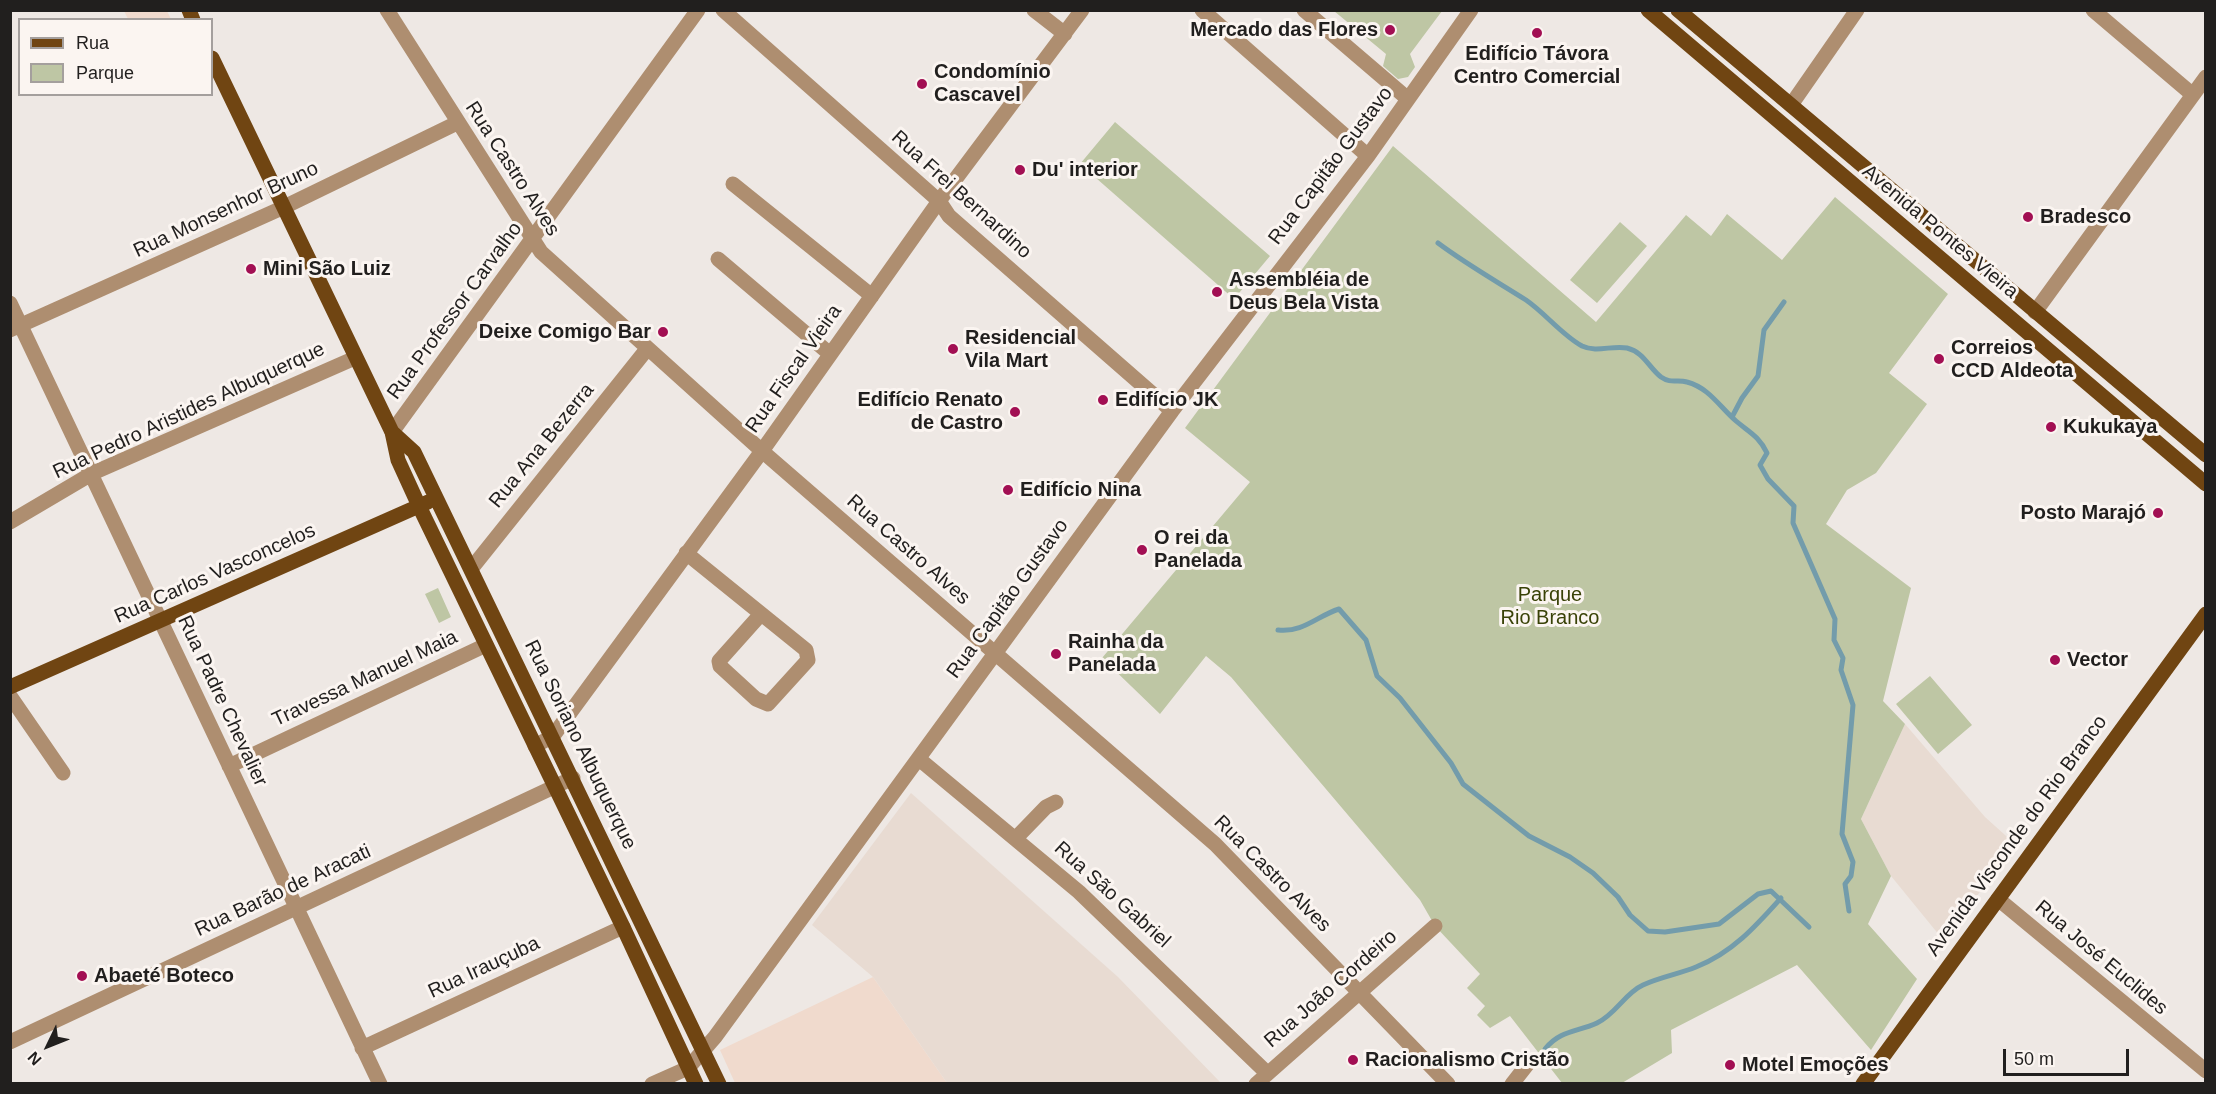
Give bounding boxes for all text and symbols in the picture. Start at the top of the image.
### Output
legend [18,18,213,96]
place label: Mercado das Flores [1190,18,1378,42]
marker: Mercado das Flores [1383,23,1397,37]
marker: Edifício Távora Centro Comercial [1530,26,1544,40]
text: Rua [76,33,109,53]
place label: Edifício Távora Centro Comercial [1454,42,1620,89]
place label: Condomínio Cascavel [934,60,1051,107]
text: Parque [76,63,134,83]
marker: Condomínio Cascavel [915,77,929,91]
street label: Rua Capitão Gustavo [1264,82,1398,250]
street label: Rua Castro Alves [460,97,564,241]
street label: Rua Frei Bernardino [886,126,1036,264]
street label: Rua Monsenhor Bruno [130,157,322,263]
place label: Du' interior [1032,158,1138,182]
street label: Avenida Pontes Vieira [1857,160,2023,304]
marker: Du' interior [1013,163,1027,177]
place label: Bradesco [2040,205,2131,229]
marker: Bradesco [2021,210,2035,224]
street label: Rua Professor Carvalho [383,218,527,404]
place label: Mini São Luiz [263,257,391,281]
marker: Mini São Luiz [244,262,258,276]
place label: Assembléia de Deus Bela Vista [1229,268,1379,315]
marker: Assembléia de Deus Bela Vista [1210,285,1224,299]
street label: Rua Fiscal Vieira [741,300,847,438]
place label: Deixe Comigo Bar [479,320,651,344]
marker: Deixe Comigo Bar [656,325,670,339]
place label: Residencial Vila Mart [965,326,1076,373]
place label: Correios CCD Aldeota [1951,336,2073,383]
street label: Rua Pedro Aristides Albuquerque [49,337,329,485]
marker: Residencial Vila Mart [946,342,960,356]
marker: Correios CCD Aldeota [1932,352,1946,366]
street label: Rua Ana Bezerra [484,379,600,513]
place label: Edifício Renato de Castro [857,388,1003,435]
place label: Edifício JK [1115,388,1218,412]
marker: Edifício JK [1096,393,1110,407]
marker: Edifício Renato de Castro [1008,405,1022,419]
place label: Kukukaya [2063,415,2157,439]
marker: Kukukaya [2044,420,2058,434]
place label: Edifício Nina [1020,478,1141,502]
marker: Edifício Nina [1001,483,1015,497]
street label: Rua Castro Alves [841,490,975,610]
place label: Posto Marajó [2020,501,2146,525]
marker: Posto Marajó [2151,506,2165,520]
street label: Rua Capitão Gustavo [942,515,1074,683]
street label: Rua Carlos Vasconcelos [111,519,319,629]
place label: O rei da Panelada [1154,526,1242,573]
marker: O rei da Panelada [1135,543,1149,557]
park label: Parque Rio Branco [1501,583,1599,630]
street label: Rua Padre Chevalier [172,612,272,790]
street label: Travessa Manuel Maia [269,626,461,732]
place label: Rainha da Panelada [1068,630,1164,677]
street label: Rua Soriano Albuquerque [519,636,641,854]
marker: Rainha da Panelada [1049,647,1063,661]
place label: Vector [2067,648,2128,672]
marker: Vector [2048,653,2062,667]
street label: Avenida Visconde do Rio Branco [1922,711,2112,961]
street label: Rua Castro Alves [1208,810,1336,938]
street label: Rua São Gabriel [1049,837,1175,953]
street label: Rua Barão de Aracati [191,840,375,942]
street label: Rua José Euclides [2030,896,2172,1020]
street label: Rua João Cordeiro [1260,925,1402,1053]
street label: Rua Irauçuba [425,932,543,1004]
place label: Abaeté Boteco [94,964,234,988]
marker: Abaeté Boteco [75,969,89,983]
north arrow [18,1016,78,1076]
scale bar [2006,1037,2132,1075]
place label: Racionalismo Cristão [1365,1048,1570,1072]
text: N [24,1049,45,1069]
text: 50 m [2014,1049,2054,1069]
marker: Racionalismo Cristão [1346,1053,1360,1067]
place label: Motel Emoções [1742,1053,1889,1077]
marker: Motel Emoções [1723,1058,1737,1072]

